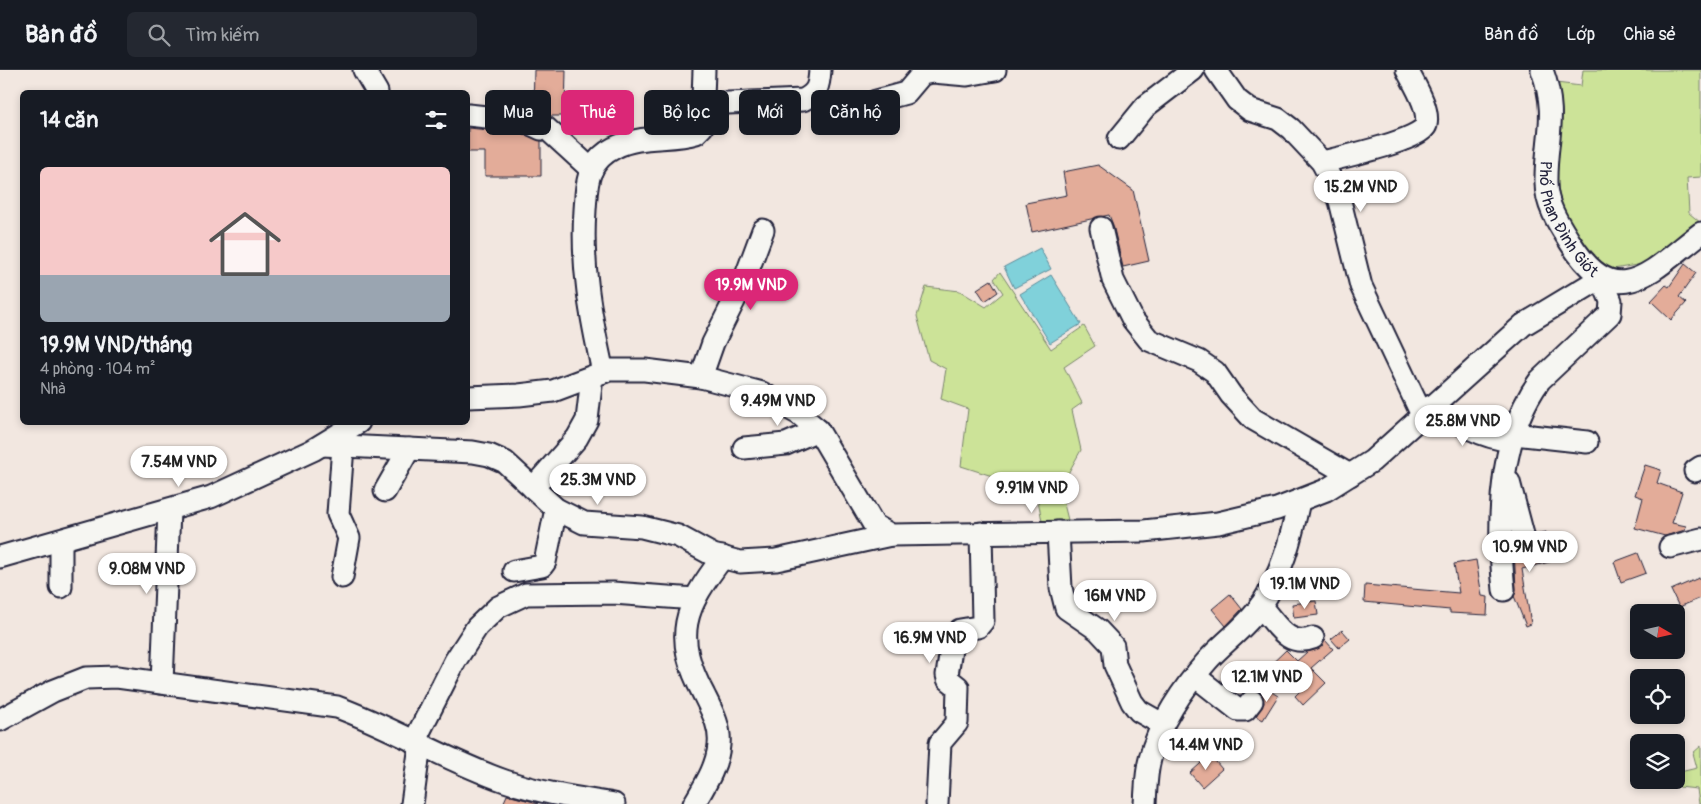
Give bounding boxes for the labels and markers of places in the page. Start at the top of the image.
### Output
pin: 15.2M VND [1304,170,1418,213]
pin: 19.9M VND [694,268,808,311]
pin: 9.49M VND [721,384,835,427]
pin: 25.8M VND [1406,404,1520,447]
pin: 7.54M VND [122,446,236,488]
pin: 25.3M VND [541,464,655,506]
pin: 9.91M VND [975,472,1089,514]
pin: 10.9M VND [1473,530,1587,573]
pin: 9.08M VND [90,552,204,595]
pin: 19.1M VND [1248,568,1362,610]
pin: 16M VND [1069,580,1161,622]
pin: 16.9M VND [873,622,987,664]
pin: 12.1M VND [1210,660,1324,703]
pin: 14.4M VND [1149,728,1263,771]

